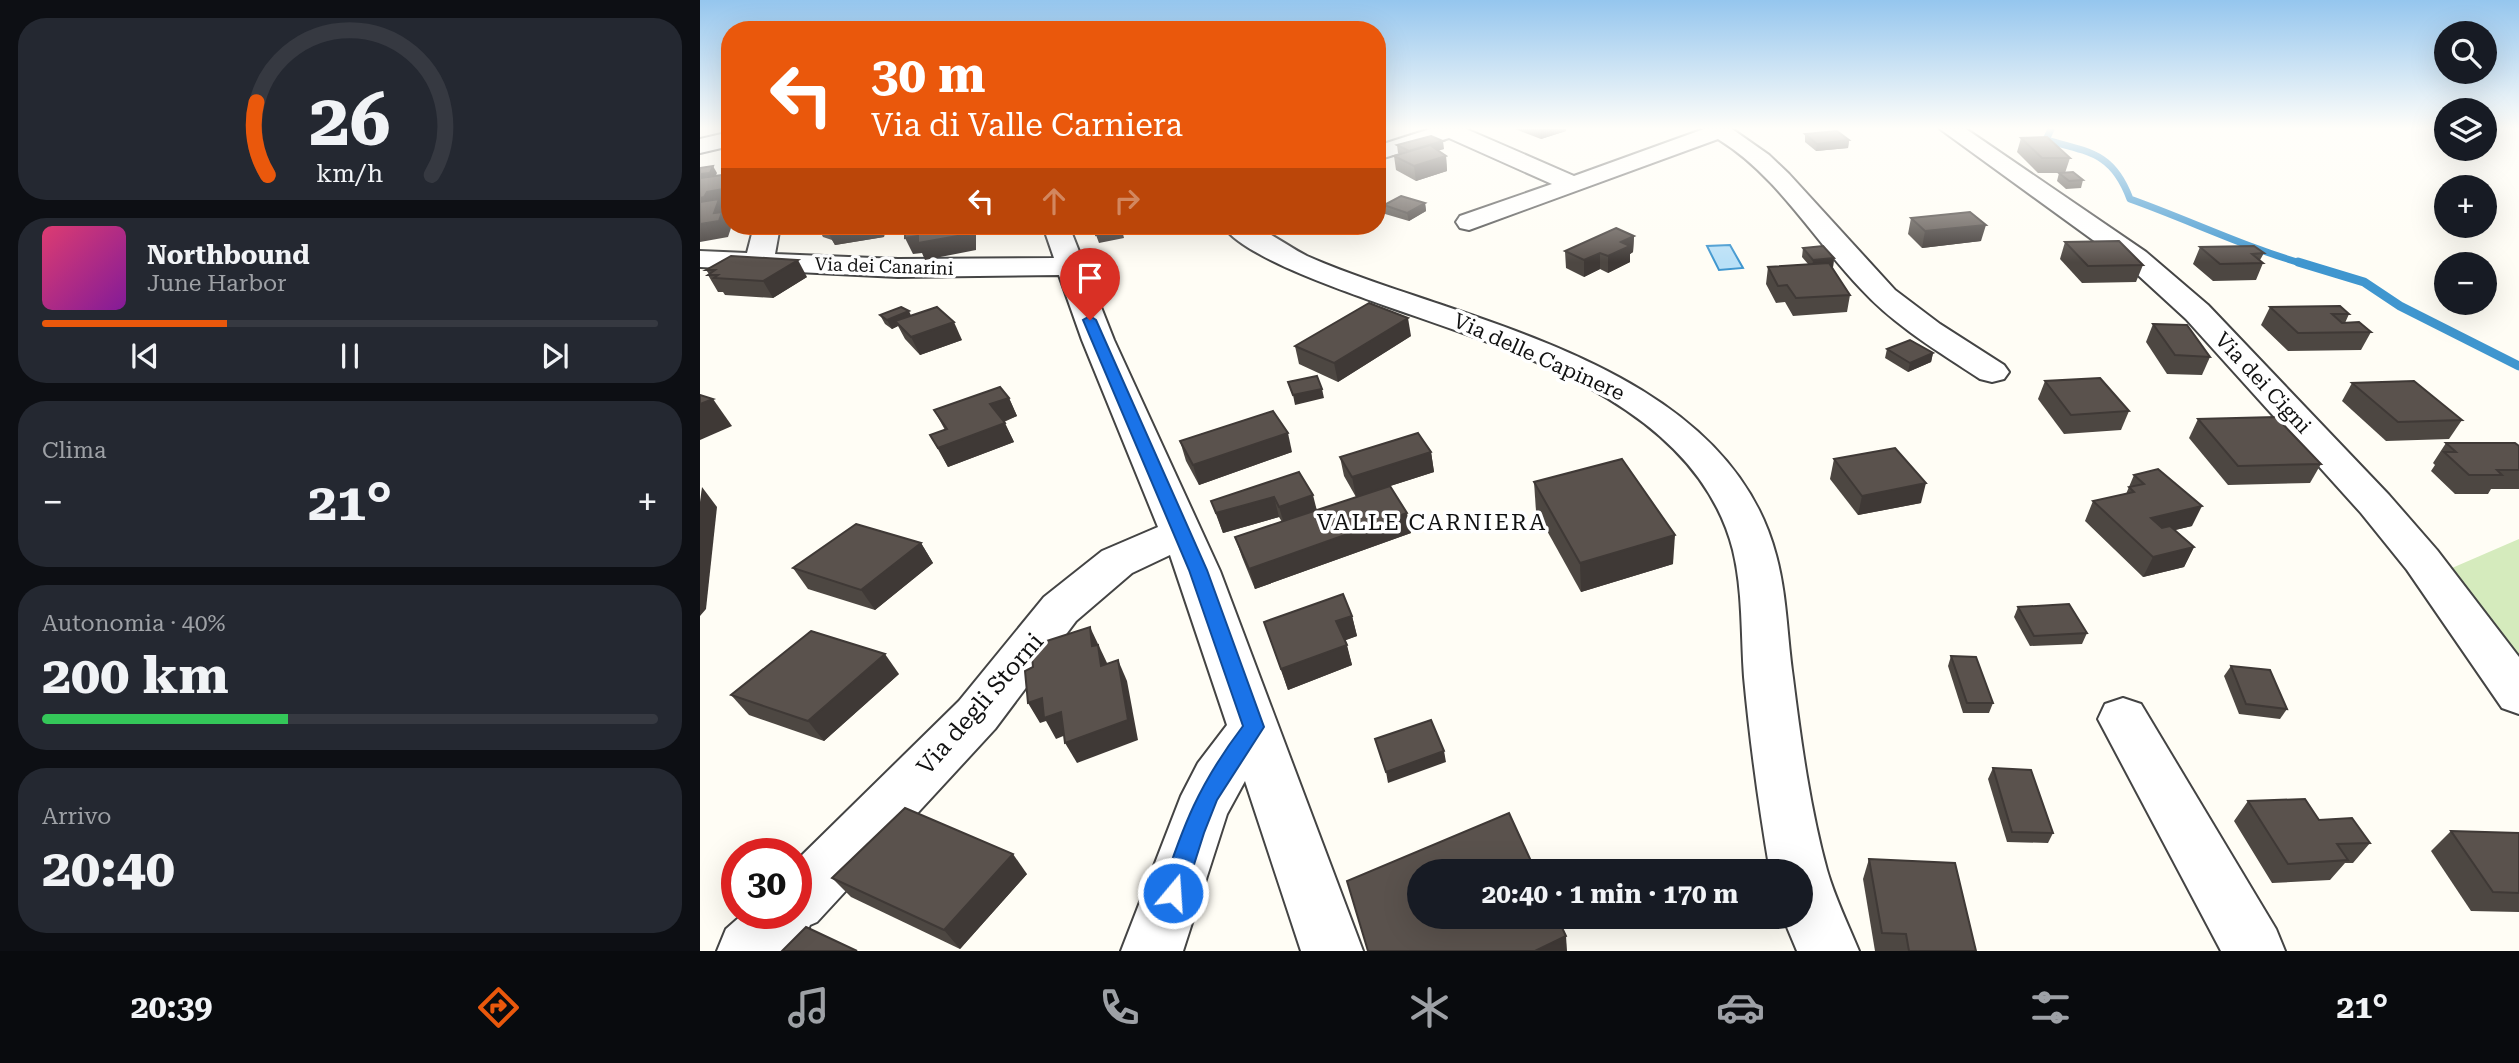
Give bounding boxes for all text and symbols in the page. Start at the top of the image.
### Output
map controls [2434,21,2497,315]
button: search [2434,21,2497,84]
text: 30 m [871,47,986,104]
icon: left [756,49,847,140]
text: 26 [309,78,391,163]
button: layers [2434,98,2497,161]
text: Via di Valle Carniera [871,106,1183,144]
text: km/h [317,159,383,188]
button: + [2434,175,2497,238]
icon: left [962,182,1000,220]
icon: ahead [1035,182,1073,220]
icon: right [1108,182,1146,220]
text: Northbound [147,240,310,270]
pin [1060,248,1120,320]
button: − [2434,252,2497,315]
street label: Via dei Canarini [814,253,954,279]
icon: arrive [1071,259,1109,297]
text: June Harbor [147,270,287,297]
street label: Via delle Capinere [1450,309,1628,405]
street label: Via dei Cigni [2210,328,2316,439]
icon: previous [126,337,164,375]
icon: pause [331,337,369,375]
icon: next [536,337,574,375]
text: Clima [42,437,106,464]
text: 21° [308,472,392,533]
text: − [42,480,63,524]
text: + [637,480,658,524]
district label: VALLE CARNIERA [1317,509,1547,536]
text: Autonomia · 40% [42,610,226,637]
street label: Via degli Storni [911,627,1049,780]
text: 200 km [42,645,229,706]
text: Arrivo [42,803,111,830]
text: 20:40 [42,838,175,899]
speed limit sign: 30 [721,838,812,929]
position arrow [1136,856,1210,930]
text: 20:40 · 1 min · 170 m [1482,879,1738,909]
icon: directions [474,983,523,1032]
icon: music [784,983,833,1032]
icon: phone [1095,983,1144,1032]
icon: climate [1405,983,1454,1032]
icon: car [1716,983,1765,1032]
icon: filters [2026,983,2075,1032]
text: 20:39 [131,988,212,1026]
text: 21° [2336,988,2388,1026]

